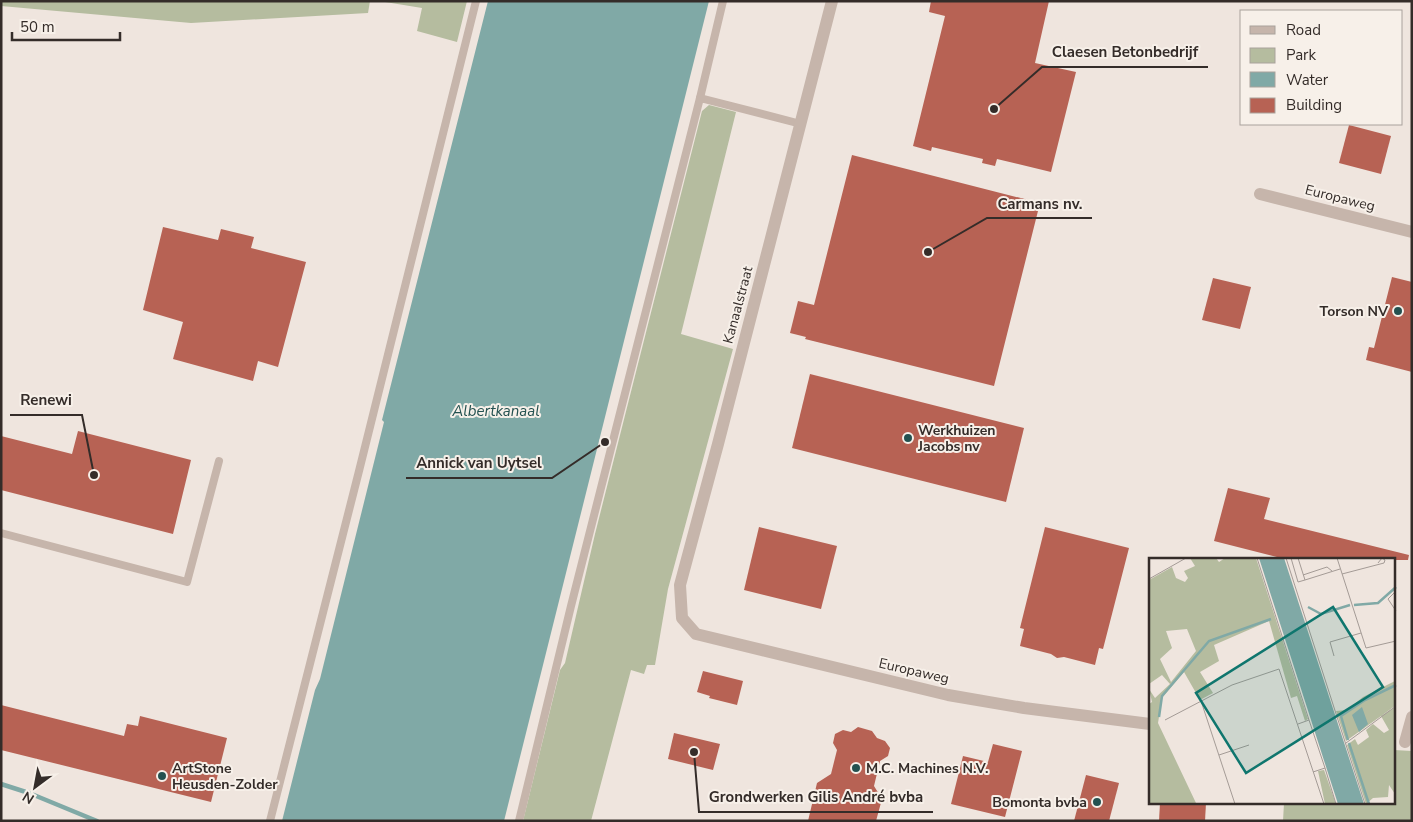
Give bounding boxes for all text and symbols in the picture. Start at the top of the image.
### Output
scale bar [12,10,120,42]
legend [1240,10,1403,125]
text: 50 m [20,17,55,37]
text: Road [1286,20,1321,40]
callout: Claesen Betonbedrijf [1042,37,1208,67]
text: Claesen Betonbedrijf [1052,42,1199,62]
text: Park [1286,45,1316,65]
text: Water [1286,70,1329,90]
text: Building [1286,95,1342,115]
street label: Europaweg [1303,180,1377,216]
callout: Carmans nv. [987,188,1092,218]
text: Carmans nv. [997,194,1083,214]
street label: Kanaalstraat [719,264,757,346]
place label: Torson NV [1320,302,1389,321]
marker: Torson NV [1392,305,1404,317]
callout: Renewi [10,385,82,415]
text: Renewi [20,390,72,410]
water label: Albertkanaal [451,401,540,421]
place label: Werkhuizen Jacobs nv [917,421,995,456]
marker: Werkhuizen Jacobs nv [902,432,914,444]
callout: Annick van Uytsel [406,448,552,478]
text: Annick van Uytsel [416,453,542,473]
inset map [1149,558,1396,804]
street label: Europaweg [877,654,951,688]
place label: ArtStone Heusden-Zolder [172,759,278,794]
place label: M.C. Machines N.V. [866,759,988,778]
north arrow [10,762,60,812]
marker: M.C. Machines N.V. [850,762,862,774]
marker: ArtStone Heusden-Zolder [156,770,168,782]
callout: Grondwerken Gilis André bvba [699,782,933,812]
text: N [19,787,38,808]
text: Grondwerken Gilis André bvba [709,787,923,807]
place label: Bomonta bvba [992,793,1087,812]
marker: Bomonta bvba [1091,796,1103,808]

